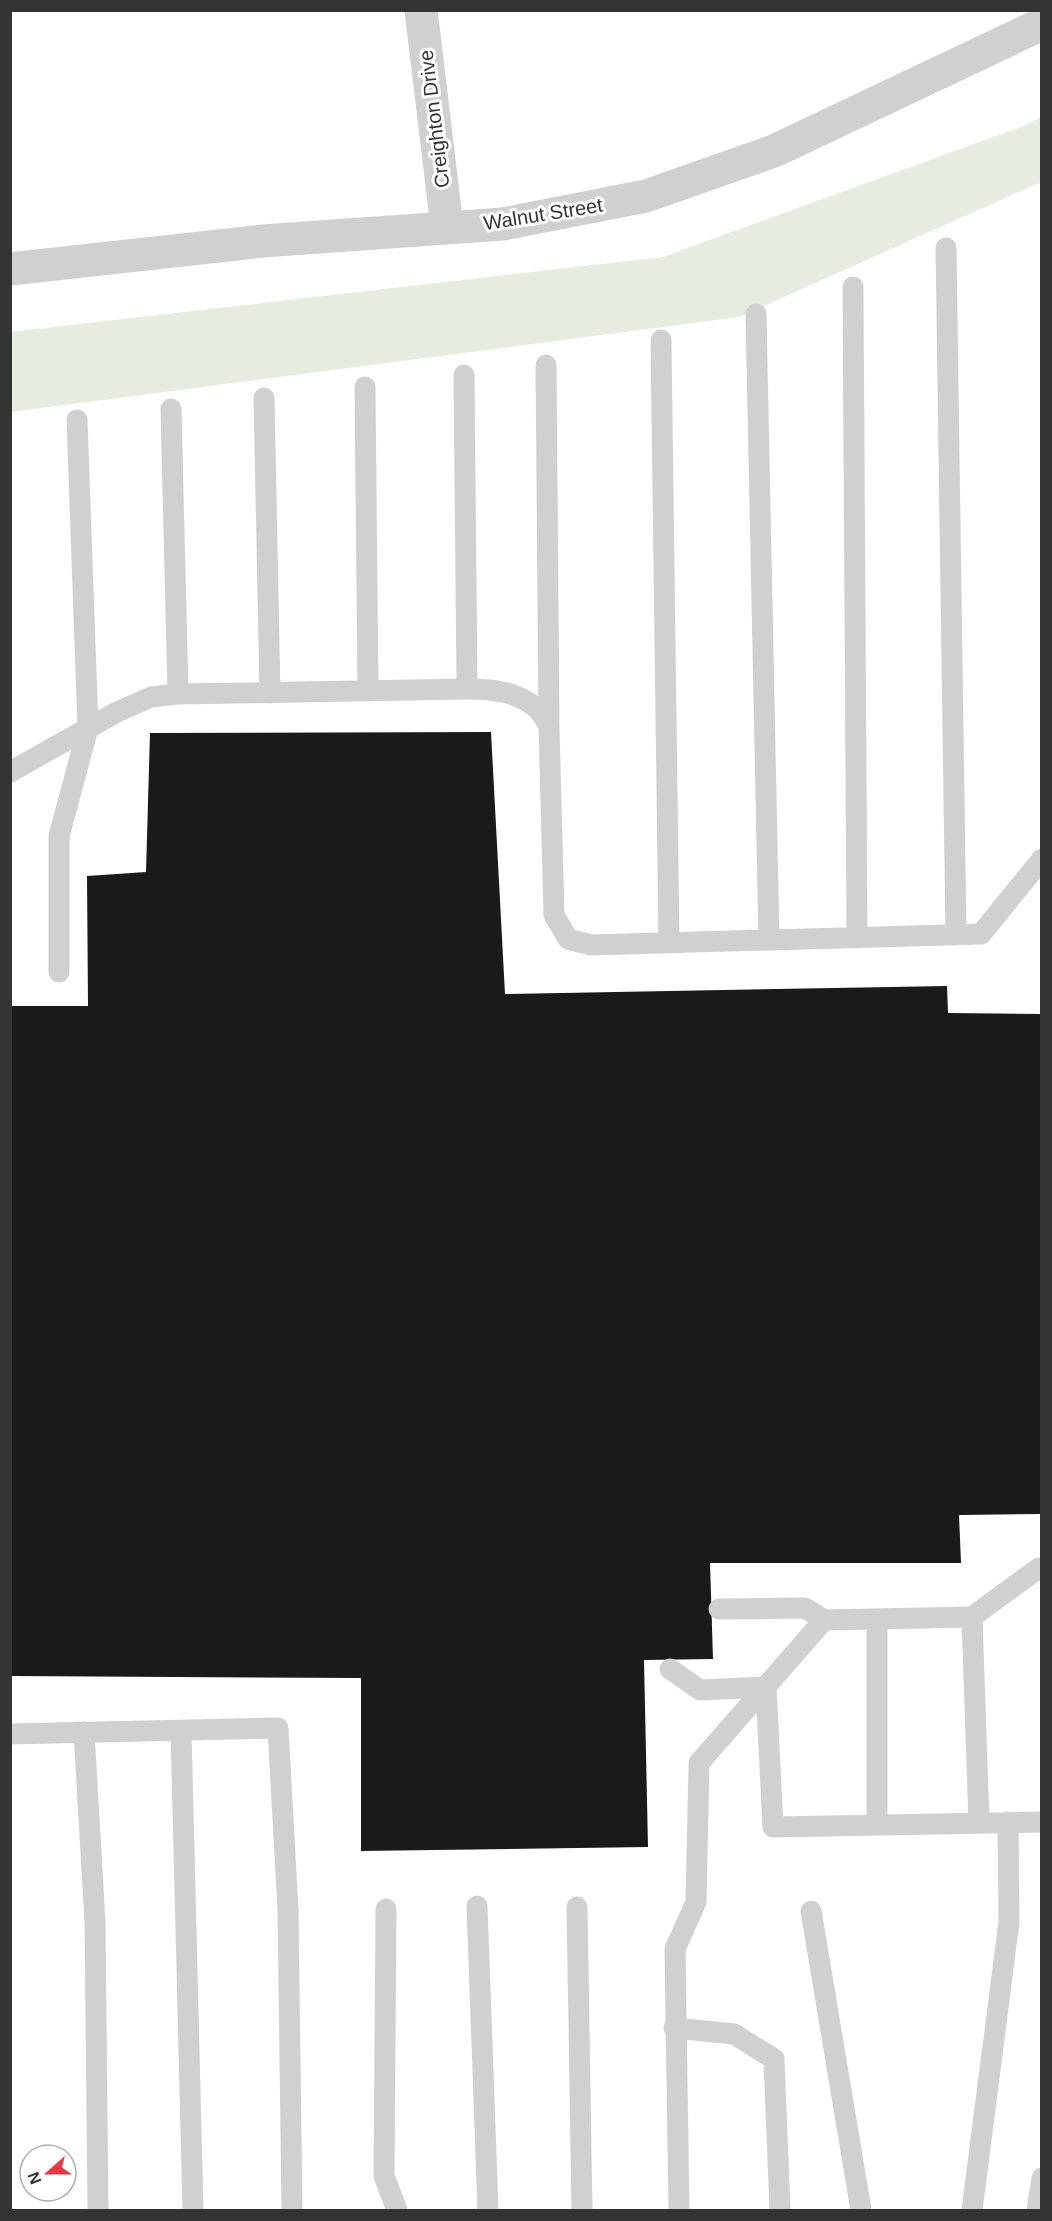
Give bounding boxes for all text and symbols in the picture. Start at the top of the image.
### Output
street label: Creighton Drive [415,49,453,189]
street label: Walnut Street [482,194,605,234]
north arrow [18,2143,78,2203]
text: N [24,2170,44,2187]

